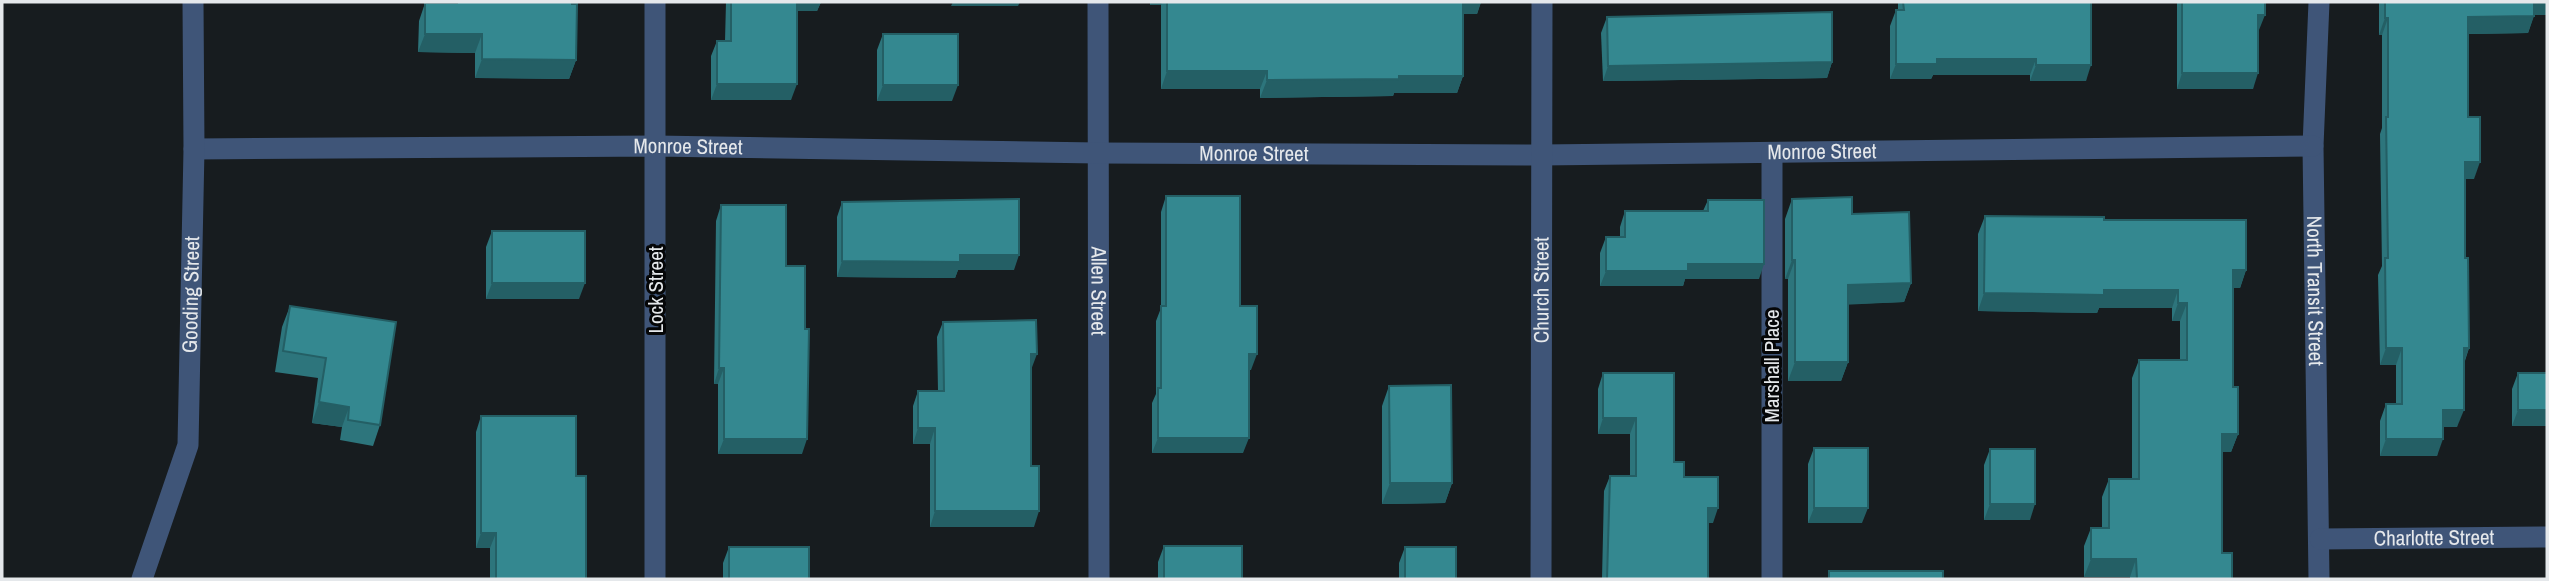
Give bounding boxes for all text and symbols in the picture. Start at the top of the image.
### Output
street label: Monroe Street [633,131,743,161]
street label: Monroe Street [1767,136,1877,166]
street label: Monroe Street [1199,138,1309,168]
street label: North Transit Street [2300,215,2331,366]
street label: Gooding Street [175,236,206,353]
street label: Church Street [1526,237,1556,343]
street label: Allen Street [1084,245,1114,336]
street label: Lock Street [641,246,670,334]
street label: Marshall Place [1757,310,1786,422]
street label: Charlotte Street [2374,522,2495,553]

